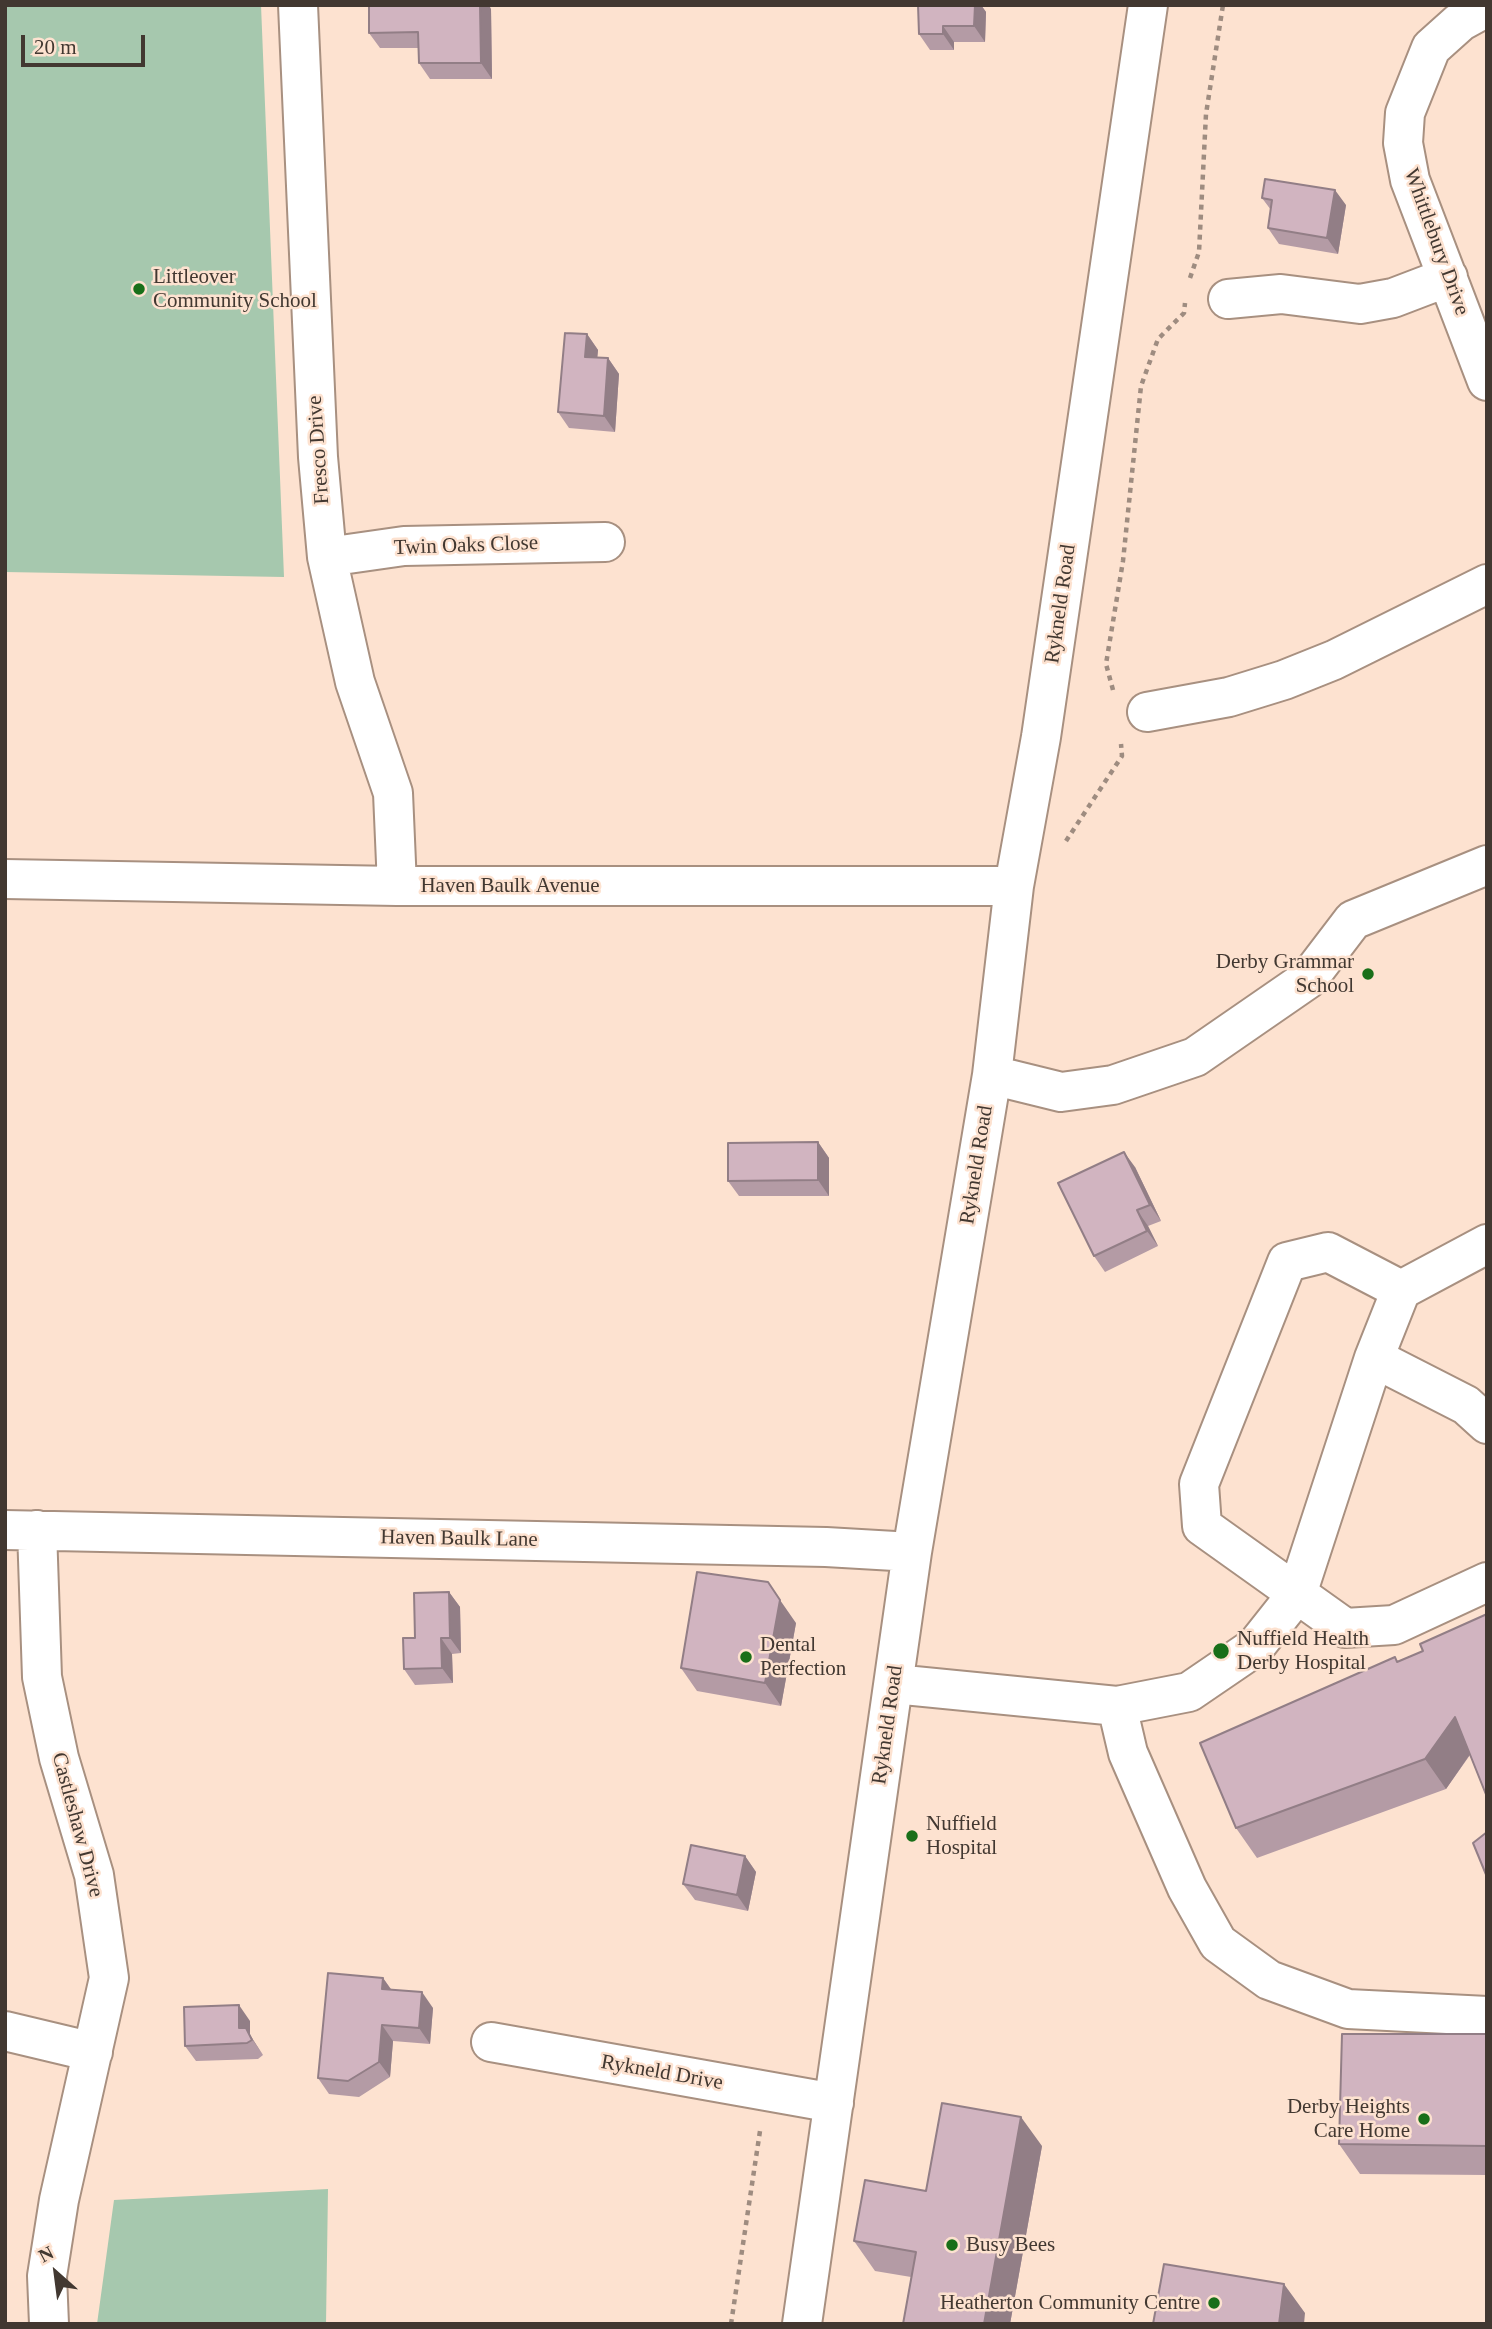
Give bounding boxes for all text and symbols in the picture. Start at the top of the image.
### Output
scale bar [24,21,149,65]
text: 20 m [34,35,77,59]
street label: Whittlebury Drive [1398,165,1474,319]
place label: Littleover Community School [153,264,317,314]
marker: Littleover Community School [131,281,147,297]
street label: Fresco Drive [303,395,335,505]
street label: Twin Oaks Close [393,531,539,561]
street label: Rykneld Road [1040,543,1082,665]
street label: Haven Baulk Avenue [420,873,600,899]
place label: Derby Grammar School [1216,949,1354,999]
marker: Derby Grammar School [1360,966,1376,982]
street label: Rykneld Road [955,1104,999,1226]
street label: Haven Baulk Lane [380,1525,538,1553]
place label: Nuffield Health Derby Hospital [1237,1626,1369,1676]
place label: Dental Perfection [760,1632,846,1682]
marker: Nuffield Health Derby Hospital [1211,1641,1231,1661]
marker: Dental Perfection [738,1649,754,1665]
street label: Rykneld Road [867,1664,909,1786]
street label: Castleshaw Drive [46,1750,108,1900]
place label: Nuffield Hospital [926,1811,997,1861]
marker: Nuffield Hospital [904,1828,920,1844]
street label: Rykneld Drive [599,2050,725,2096]
place label: Derby Heights Care Home [1287,2094,1410,2144]
marker: Derby Heights Care Home [1416,2111,1432,2127]
place label: Busy Bees [966,2232,1055,2258]
marker: Busy Bees [944,2237,960,2253]
north arrow [21,2238,91,2308]
text: N [35,2242,57,2267]
place label: Heatherton Community Centre [940,2290,1200,2316]
marker: Heatherton Community Centre [1206,2295,1222,2311]

